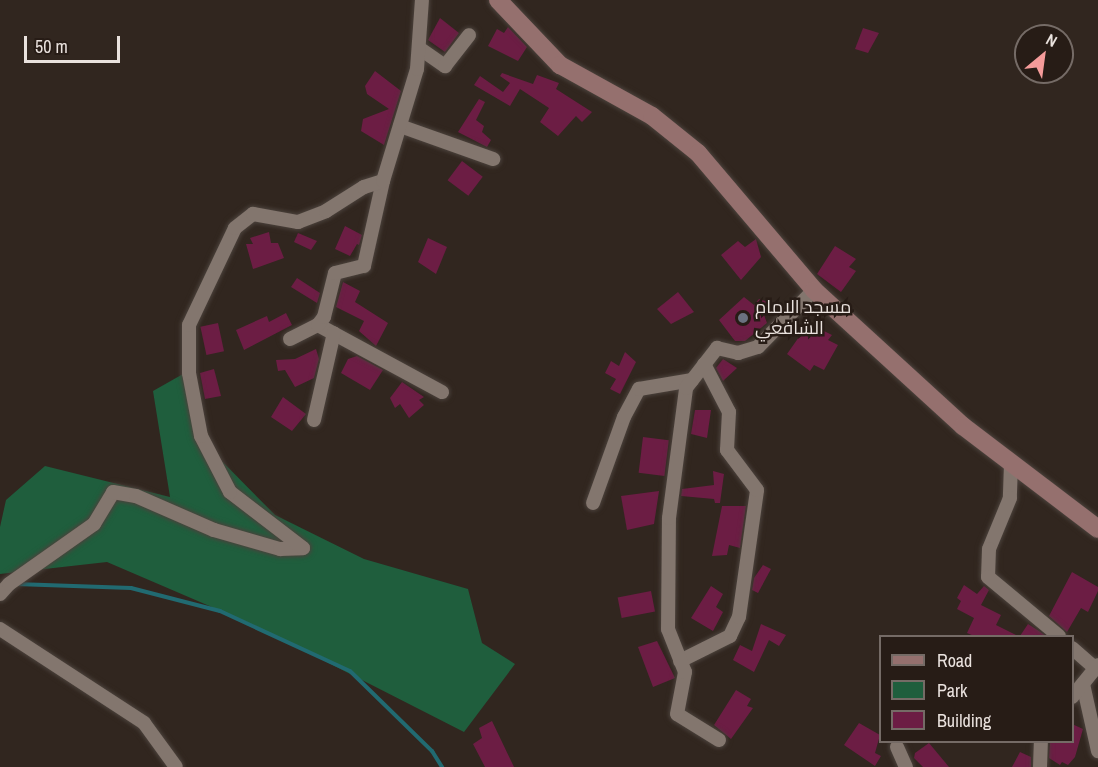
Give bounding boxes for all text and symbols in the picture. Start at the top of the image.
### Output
scale bar [27,24,123,62]
north arrow [1014,24,1074,84]
text: N [1042,28,1061,52]
text: 50 m [35,34,68,59]
place label: مسجد الامام الشافعي [755,297,851,340]
marker: مسجد الامام الشافعي [736,311,750,325]
legend [879,635,1074,743]
text: Road [937,648,972,673]
text: Park [937,678,967,703]
text: Building [937,708,991,733]

